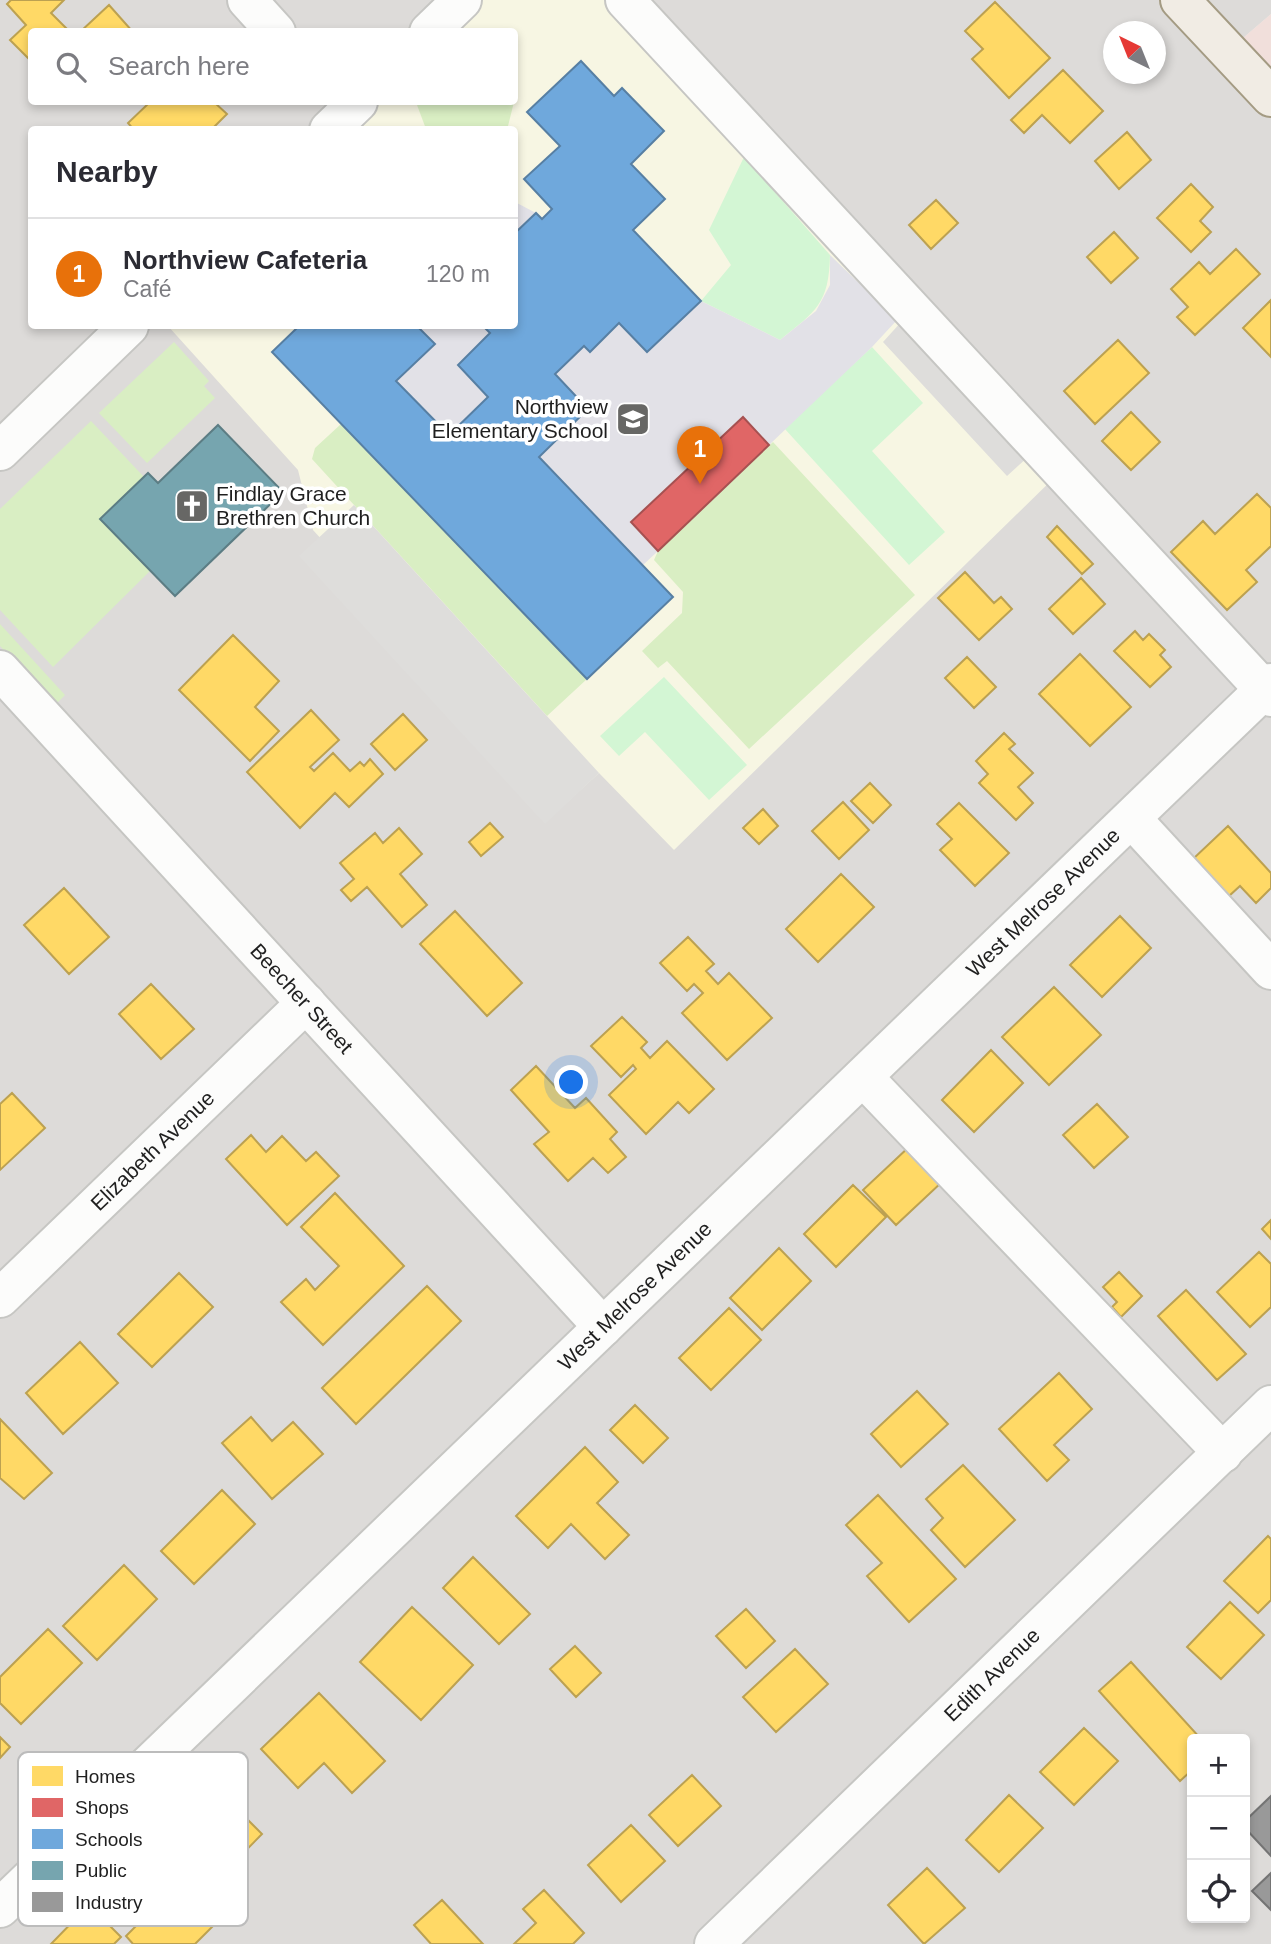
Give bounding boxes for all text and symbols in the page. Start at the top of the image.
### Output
north arrow [1103,21,1166,84]
search box [28,28,518,105]
icon: search [52,48,90,86]
text: Search here [108,51,250,81]
text: Nearby [56,155,158,188]
text: Northview Cafeteria [123,245,367,275]
text: 1 [73,261,85,287]
text: 120 m [426,261,490,287]
text: Café [123,276,172,302]
place label: Northview Elementary School [432,395,609,442]
school or university icon: Northview Elementary School [614,400,652,438]
pin: 1 [677,426,723,484]
place label: Findlay Grace Brethren Church [216,482,370,529]
church icon: Findlay Grace Brethren Church [173,487,211,525]
street label: West Melrose Avenue [962,823,1124,981]
street label: Beecher Street [246,939,358,1058]
your location [554,1065,588,1099]
street label: Elizabeth Avenue [86,1086,219,1215]
street label: West Melrose Avenue [553,1217,716,1375]
street label: Edith Avenue [939,1623,1044,1726]
map controls [1187,1734,1250,1923]
button: + [1187,1734,1250,1797]
legend [18,1752,248,1926]
text: Homes [75,1766,135,1787]
text: Shops [75,1797,129,1818]
button: − [1187,1797,1250,1860]
text: Schools [75,1829,143,1850]
text: Public [75,1860,127,1881]
button: locate [1187,1860,1250,1923]
text: Industry [75,1892,143,1913]

